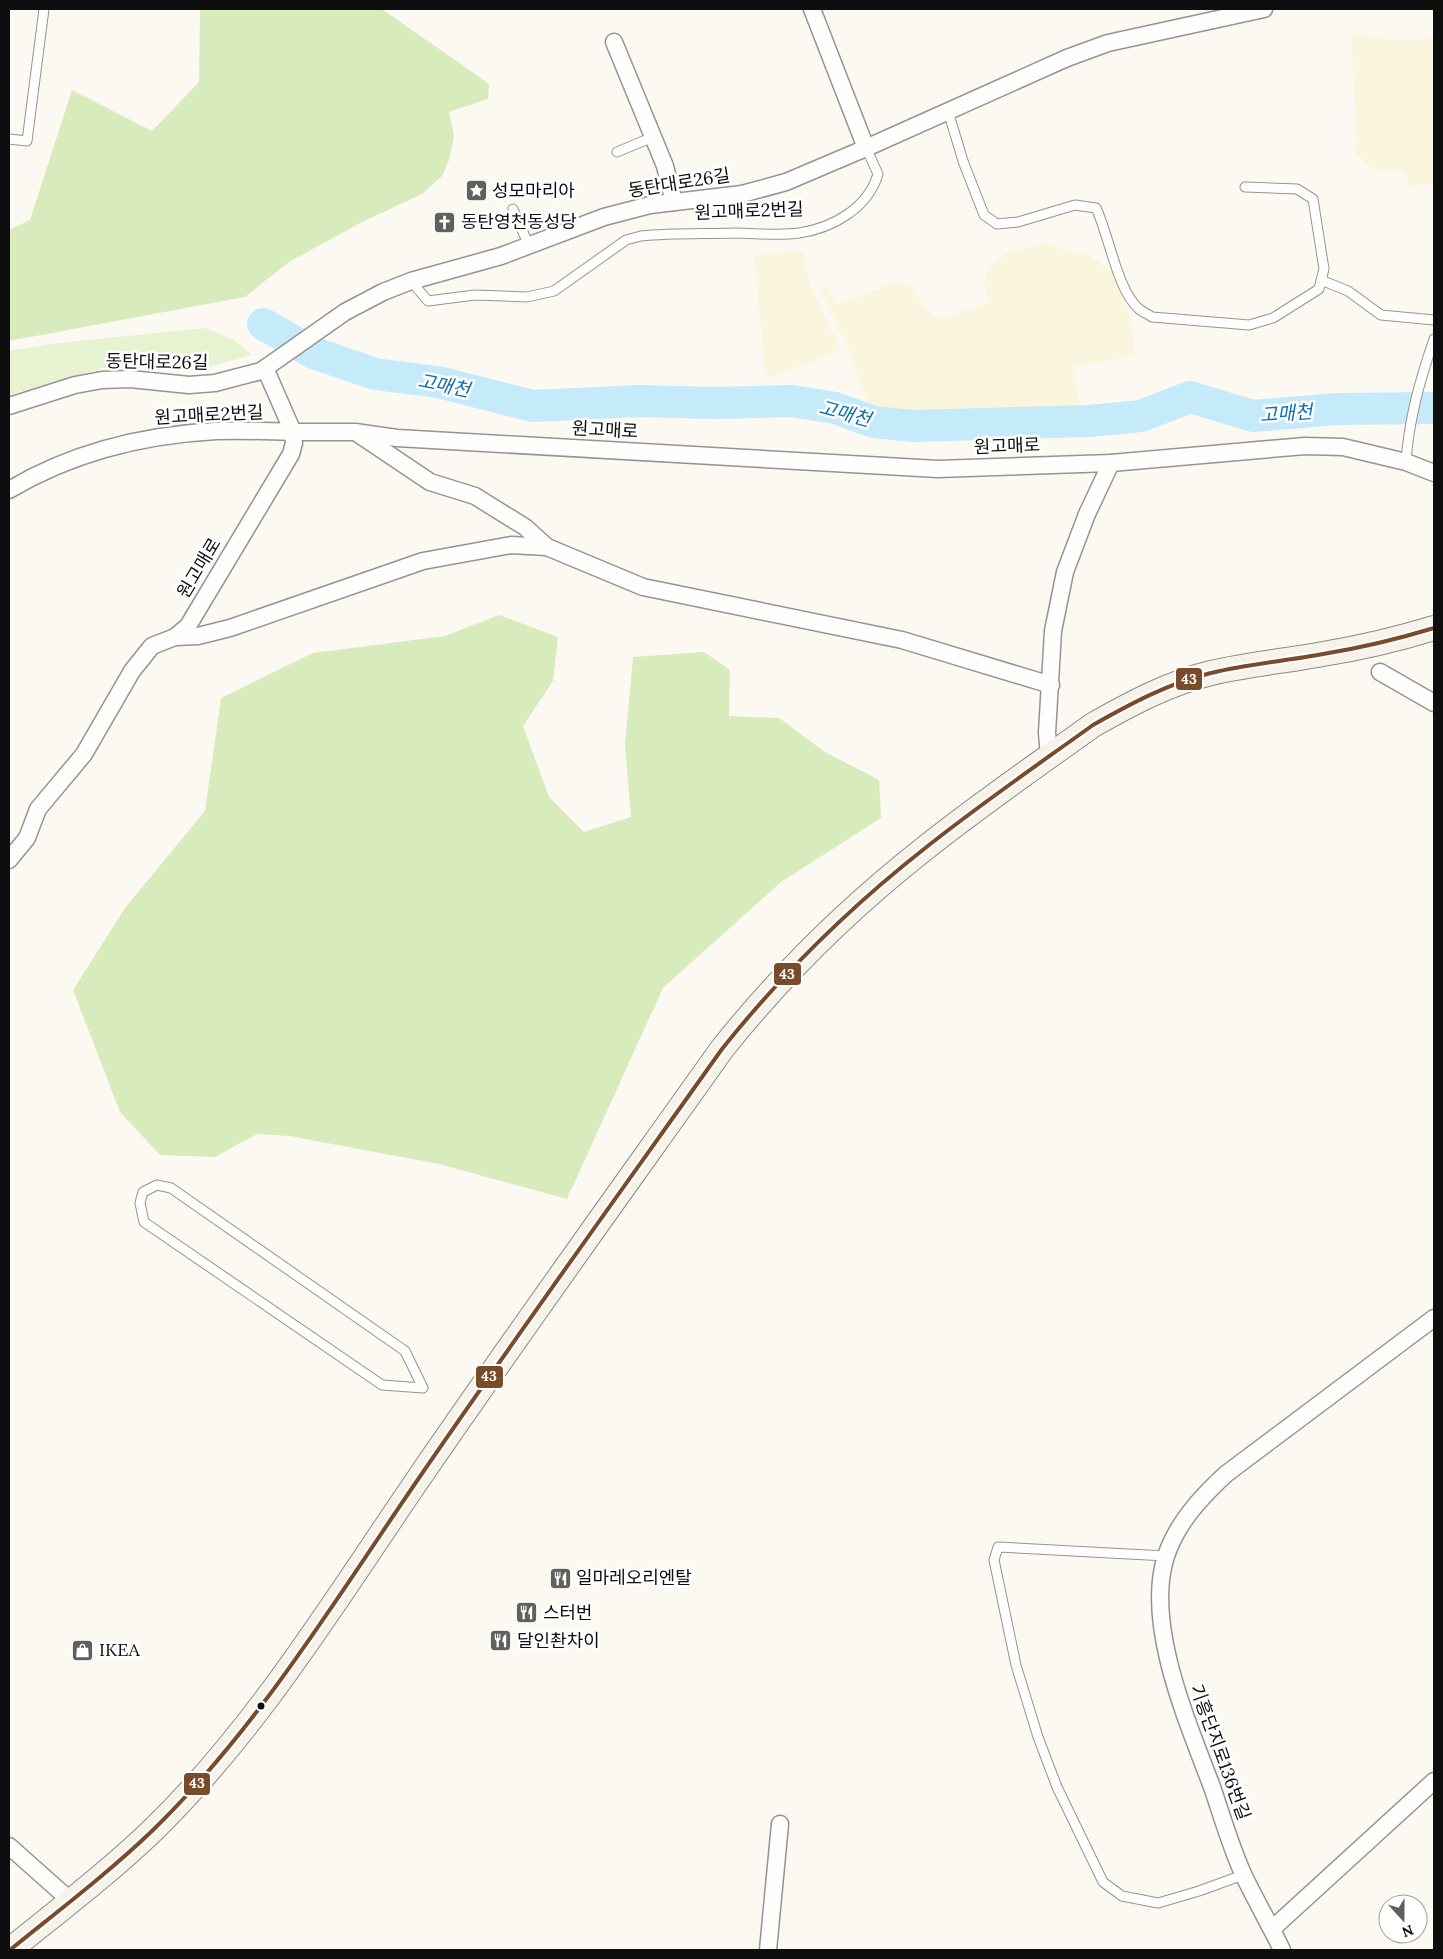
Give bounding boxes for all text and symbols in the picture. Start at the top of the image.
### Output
street label: 동탄대로26길 [626,163,732,202]
place icon: 성모마리아 [464,179,488,203]
place label: 성모마리아 [492,179,575,202]
street label: 원고매로2번길 [694,197,804,224]
church icon: 동탄영천동성당 [433,210,457,234]
place label: 동탄영천동성당 [461,210,577,233]
street label: 동탄대로26길 [105,349,209,374]
water label: 고매천 [416,368,474,402]
water label: 고매천 [817,395,875,432]
water label: 고매천 [1259,399,1315,427]
street label: 원고매로2번길 [154,400,264,429]
street label: 원고매로 [571,416,639,443]
street label: 원고매로 [973,433,1040,458]
street label: 원고매로 [172,533,225,602]
line badge: 43 [1175,667,1203,691]
text: 43 [1181,670,1197,688]
line badge: 43 [773,962,802,986]
text: 43 [779,965,795,983]
line badge: 43 [475,1365,504,1389]
text: 43 [481,1367,497,1385]
restaurant icon: 일마레오리엔탈 [548,1566,572,1590]
place label: 일마레오리엔탈 [576,1566,692,1589]
restaurant icon: 스터번 [515,1601,539,1625]
place label: 스터번 [543,1601,593,1624]
restaurant icon: 달인촨차이 [489,1629,513,1653]
place label: 달인촨차이 [517,1629,600,1652]
shop icon: IKEA [71,1638,95,1662]
place label: IKEA [99,1638,141,1661]
street label: 기흥단지로136번길 [1185,1681,1256,1823]
unlabelled marker [256,1701,266,1711]
line badge: 43 [183,1772,211,1796]
text: 43 [189,1774,205,1792]
north arrow [1378,1894,1428,1944]
text: N [1399,1921,1416,1942]

